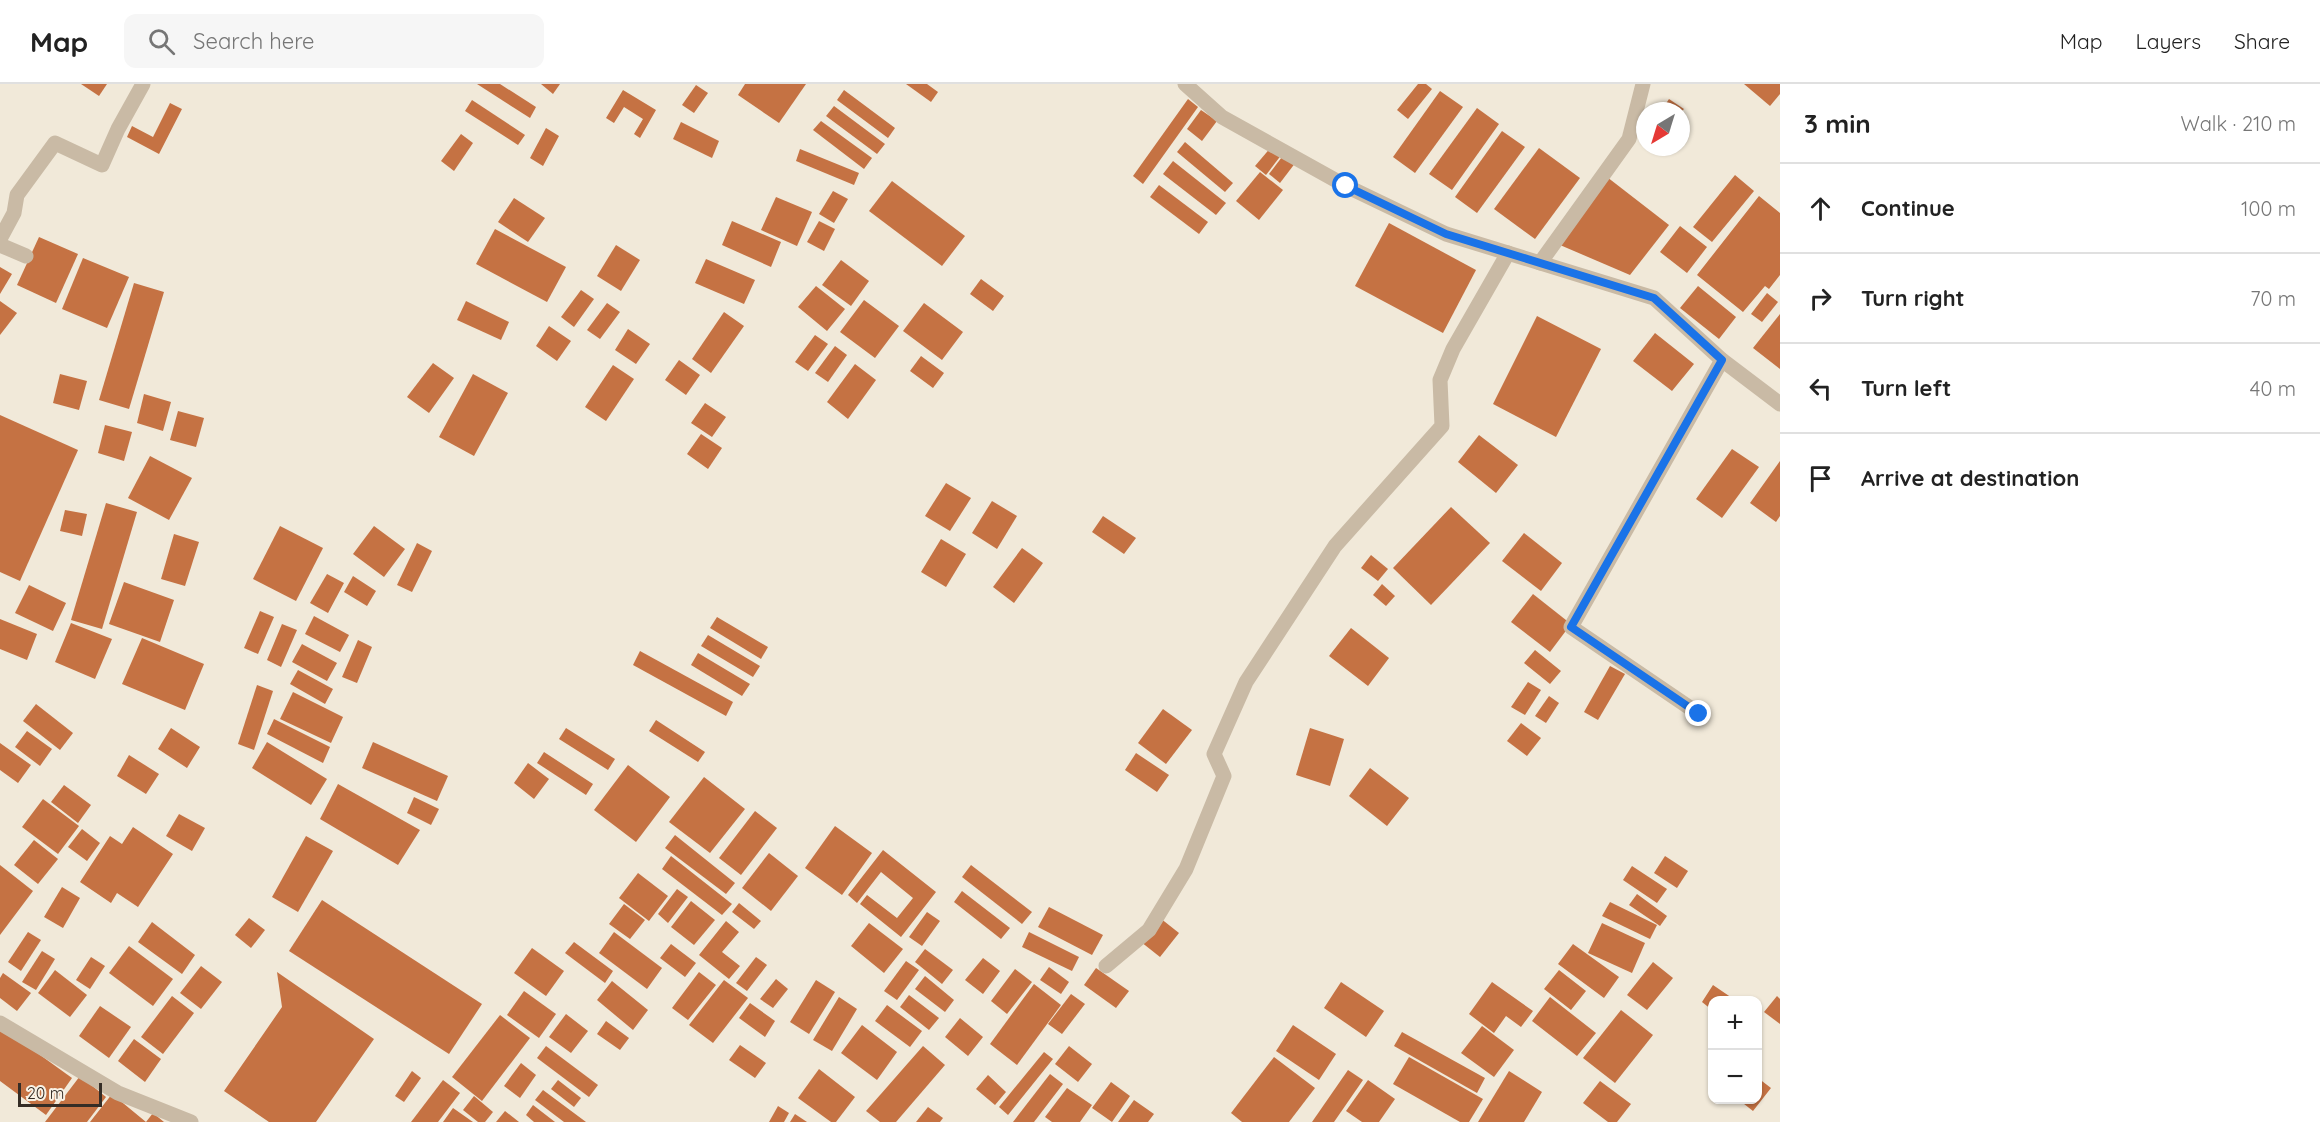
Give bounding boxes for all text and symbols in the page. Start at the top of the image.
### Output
search box [124,14,544,68]
text: Map [30,24,88,59]
icon: search [145,25,178,58]
text: Search here [193,27,315,55]
text: Map [2060,28,2103,54]
text: Layers [2136,28,2201,54]
text: Share [2234,28,2290,54]
north arrow [1636,102,1690,156]
text: 3 min [1804,107,1871,140]
text: Walk · 210 m [2181,111,2296,136]
route start [1332,172,1358,198]
icon: ahead [1804,192,1837,225]
text: Continue [1861,194,1955,222]
text: 100 m [2241,196,2296,221]
icon: right [1804,282,1837,315]
text: Turn right [1861,284,1965,312]
text: 70 m [2250,286,2296,311]
icon: left [1804,372,1837,405]
text: Turn left [1861,374,1951,402]
text: 40 m [2250,376,2296,401]
icon: arrive [1804,462,1837,495]
text: Arrive at destination [1861,464,2079,492]
route end [1685,700,1711,726]
map controls [1708,996,1762,1104]
button: + [1708,996,1762,1050]
button: − [1708,1050,1762,1104]
scale bar [18,1080,102,1108]
text: 20 m [27,1083,64,1103]

